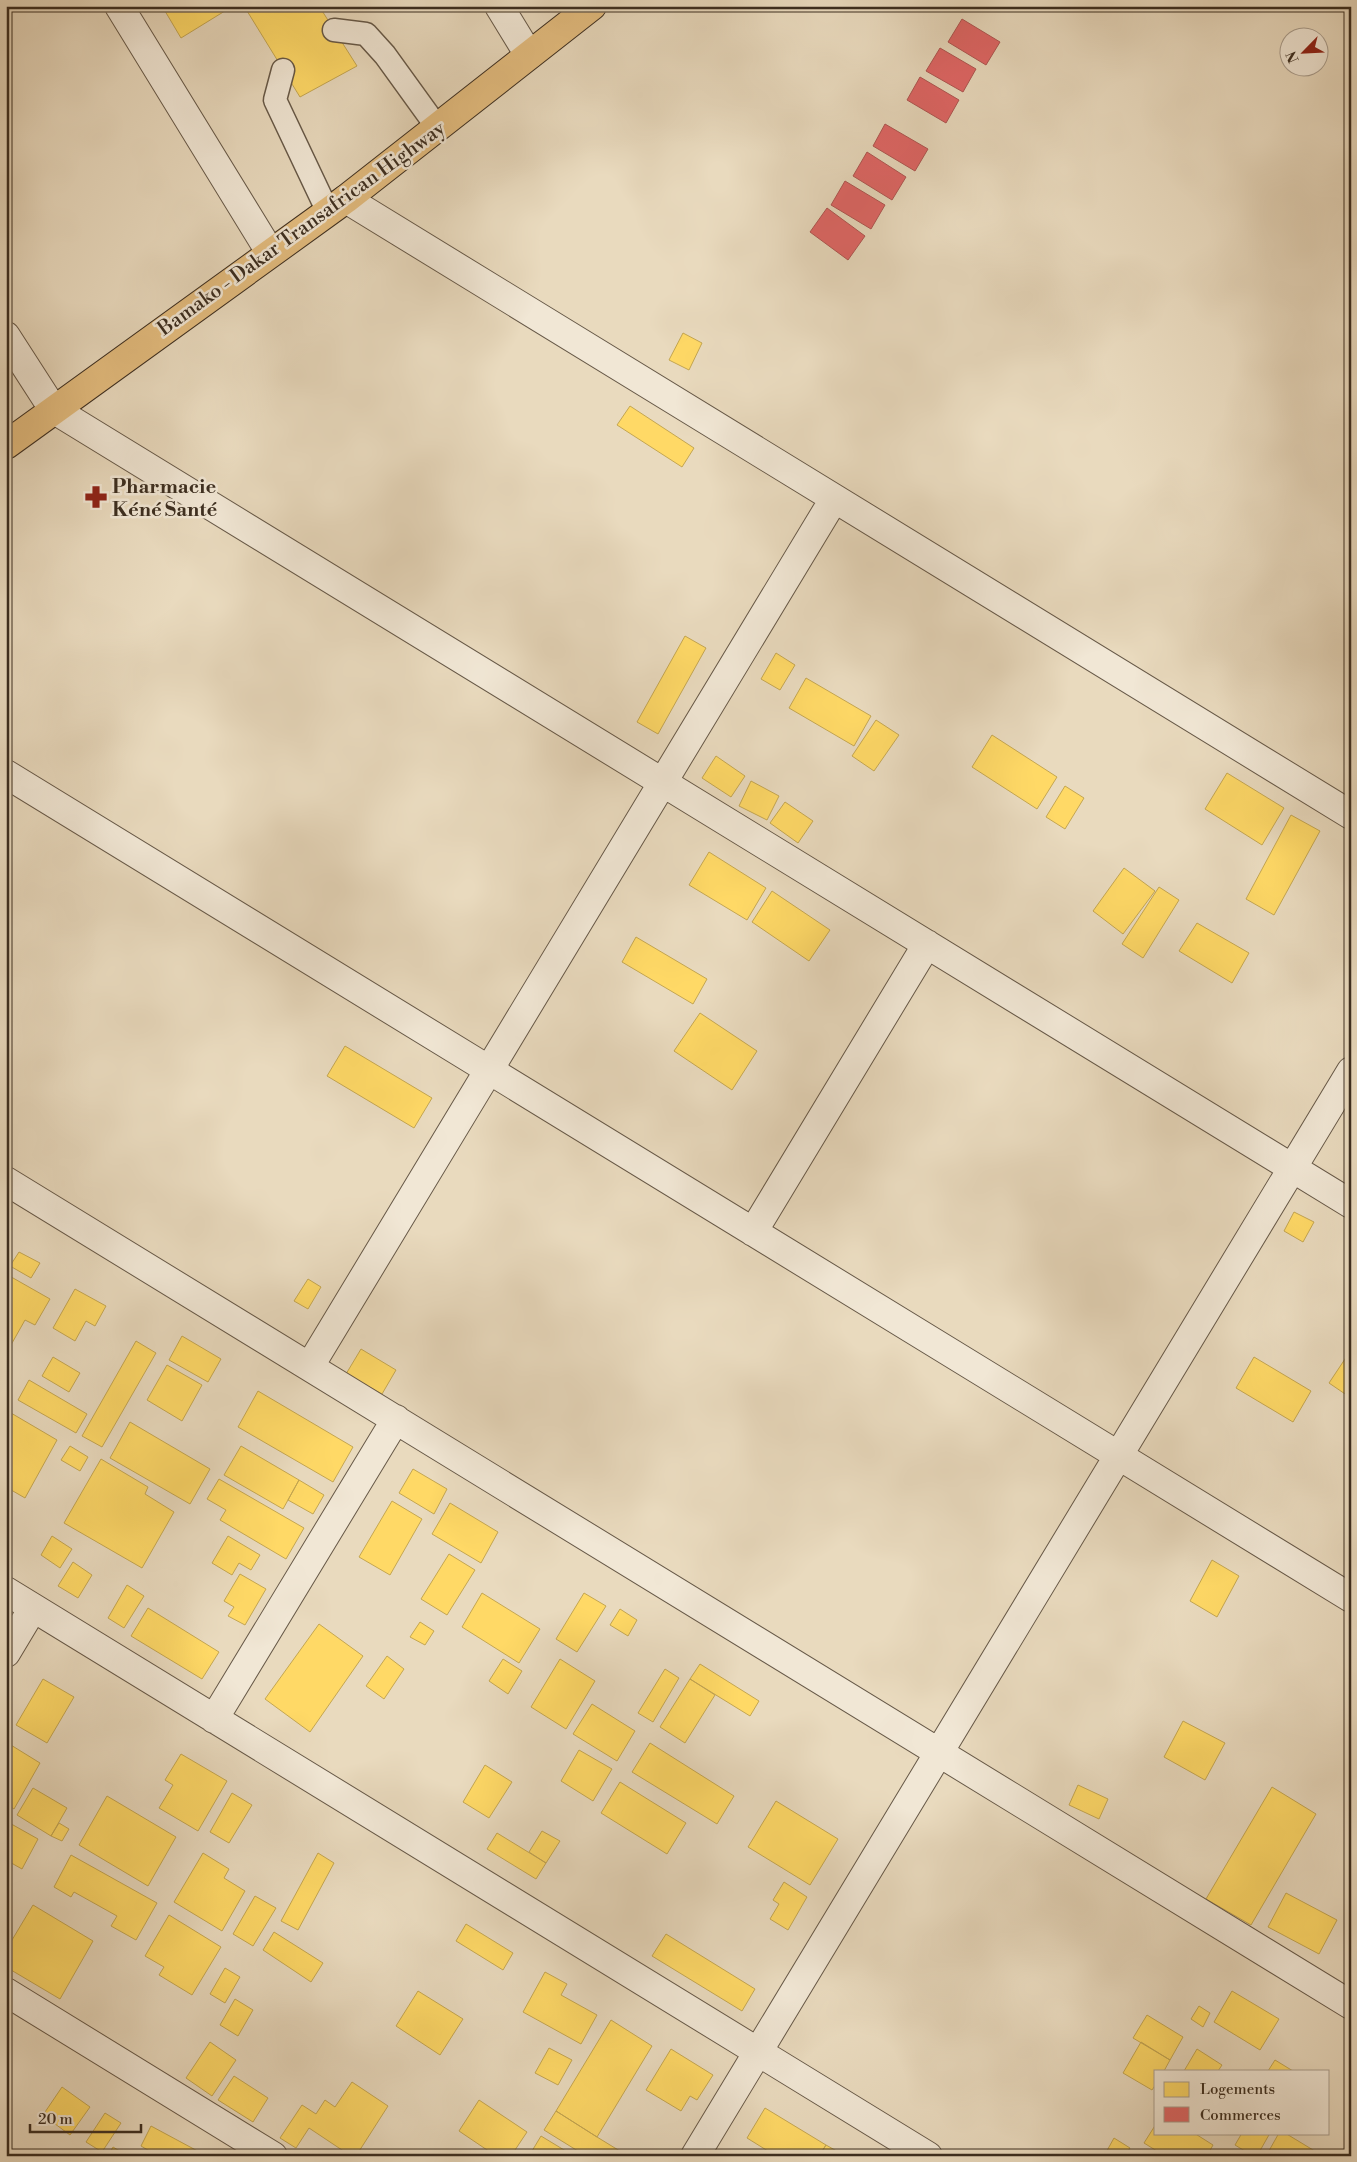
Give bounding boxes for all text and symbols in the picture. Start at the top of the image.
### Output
north arrow [1280,28,1330,78]
text: N [1283,48,1304,66]
street label: Bamako - Dakar Transafrican Highway [152,116,451,343]
place label: Pharmacie Kéné Santé [112,475,217,523]
pharmacy icon: Pharmacie Kéné Santé [83,484,109,510]
legend [1154,2070,1330,2134]
text: Logements [1200,2080,1275,2099]
scale bar [30,2102,141,2134]
text: Commerces [1200,2106,1281,2125]
text: 20 m [38,2110,73,2129]

